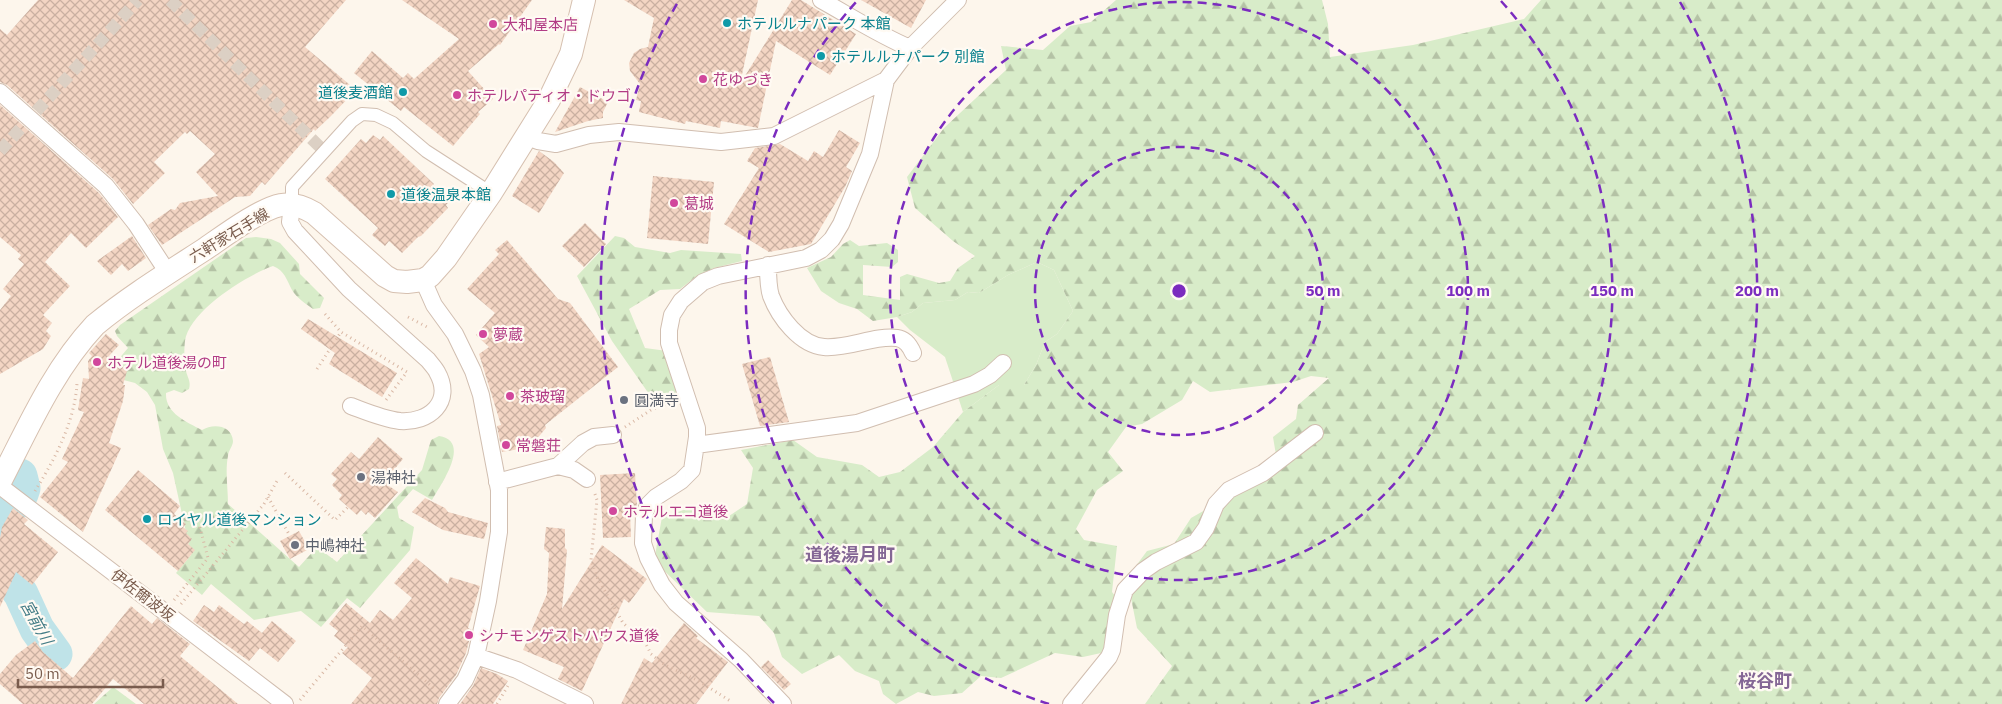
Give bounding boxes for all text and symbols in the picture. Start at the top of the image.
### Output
place label: ホテルルナパーク 本館 [737,14,891,33]
place label: 大和屋本店 [503,15,578,34]
marker: ホテルルナパーク 本館 [721,17,733,29]
marker: 大和屋本店 [487,18,499,30]
place label: ホテルルナパーク 別館 [831,47,985,66]
marker: ホテルルナパーク 別館 [815,50,827,62]
place label: 花ゆづき [713,70,773,89]
marker: 花ゆづき [697,73,709,85]
place label: 道後麦酒館 [318,83,393,102]
marker: 道後麦酒館 [397,86,409,98]
place label: ホテルパティオ・ドウゴ [467,86,631,105]
marker: ホテルパティオ・ドウゴ [451,89,463,101]
place label: 道後温泉本館 [401,185,491,204]
marker: 道後温泉本館 [385,188,397,200]
place label: 葛城 [684,194,714,213]
marker: 葛城 [668,197,680,209]
street label: 六軒家石手線 [186,204,272,266]
text: 50 m [1306,281,1340,300]
text: 100 m [1446,281,1490,300]
text: 150 m [1590,281,1634,300]
text: 200 m [1735,281,1779,300]
centre of rings [1170,282,1188,300]
place label: 夢蔵 [493,325,523,344]
marker: 夢蔵 [477,328,489,340]
place label: ホテル道後湯の町 [107,353,227,372]
marker: ホテル道後湯の町 [91,356,103,368]
place label: 茶玻瑠 [520,387,565,406]
marker: 茶玻瑠 [504,390,516,402]
place label: 圓満寺 [634,391,679,410]
marker: 圓満寺 [618,394,630,406]
place label: 常磐荘 [516,436,561,455]
marker: 常磐荘 [500,439,512,451]
place label: 湯神社 [371,468,416,487]
marker: 湯神社 [355,471,367,483]
place label: ホテルエコ道後 [623,502,728,521]
marker: ホテルエコ道後 [607,505,619,517]
place label: ロイヤル道後マンション [157,510,322,529]
marker: ロイヤル道後マンション [141,513,153,525]
place label: 中嶋神社 [305,536,365,555]
marker: 中嶋神社 [289,539,301,551]
district label: 道後湯月町 [805,543,895,566]
street label: 伊佐爾波坂 [107,565,179,625]
water label: 宮前川 [17,596,58,650]
place label: シナモンゲストハウス道後 [479,626,659,645]
marker: シナモンゲストハウス道後 [463,629,475,641]
scale bar [18,656,162,688]
text: 50 m [25,664,60,683]
district label: 桜谷町 [1738,669,1792,692]

